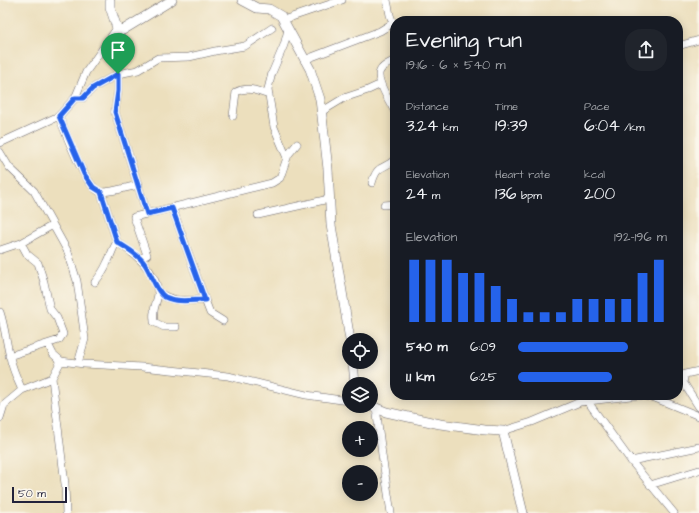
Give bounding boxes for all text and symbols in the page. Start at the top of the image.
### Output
text: Evening run [406,25,522,56]
button: share [625,29,667,71]
pin [101,33,135,74]
icon: arrive [107,39,129,61]
text: 19:16 · 6 × 540 m [406,56,506,74]
text: Distance [406,99,449,114]
text: Time [495,99,518,114]
text: Pace [584,99,610,114]
text: 3.24 [406,114,438,138]
text: 19:39 [495,114,528,138]
text: 6:04 [584,114,620,138]
text: km [438,120,458,135]
text: /km [620,120,645,135]
text: Elevation [406,167,449,182]
text: Heart rate [495,167,550,182]
text: kcal [584,167,605,182]
text: 24 [406,182,427,206]
text: 136 [495,182,516,206]
text: 200 [584,182,615,206]
text: m [427,188,440,203]
text: bpm [516,188,542,203]
text: Elevation [406,228,457,246]
text: 192–196 m [614,228,667,246]
map controls [342,333,378,501]
button: locate [342,333,378,369]
text: 540 m [406,338,448,356]
text: 6:09 [470,338,496,356]
text: 1.1 km [406,368,434,386]
text: 6:25 [470,368,497,386]
button: layers [342,377,378,413]
button: + [342,421,378,457]
button: − [342,465,378,501]
scale bar [12,485,67,504]
text: 50 m [18,486,46,501]

